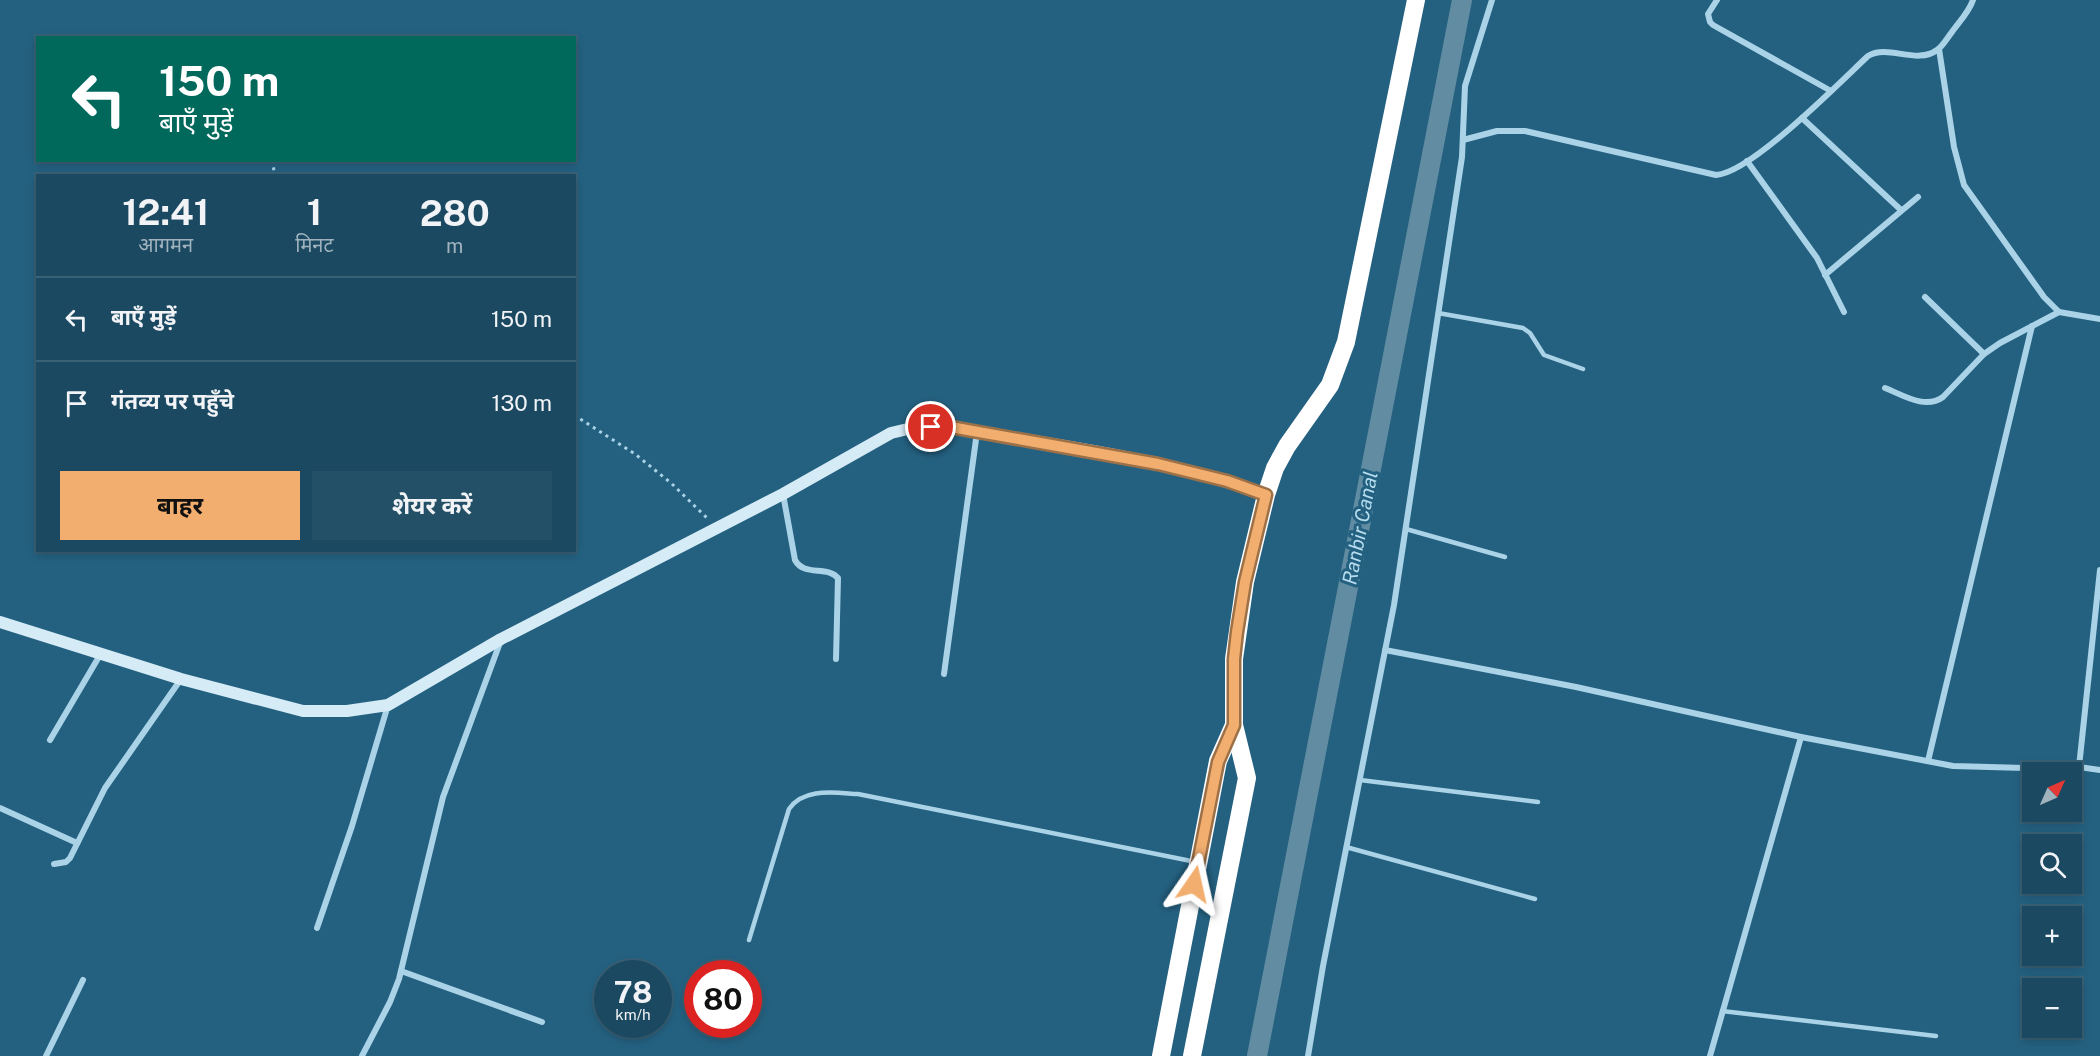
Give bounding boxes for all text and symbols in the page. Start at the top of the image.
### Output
text: 150 m [159,56,279,105]
icon: left [60,60,138,138]
text: बाएँ मुड़ें [159,106,234,138]
text: 12:41 [122,191,209,233]
text: 1 [307,191,322,233]
text: 280 [420,192,490,234]
text: आगमन [138,233,193,257]
text: मिनट [295,233,334,257]
text: m [446,234,463,258]
icon: left [60,303,93,336]
text: बाएँ मुड़ें [111,304,176,330]
text: 150 m [491,306,552,332]
icon: arrive [60,387,93,420]
text: गंतव्य पर पहुँचे [111,388,234,414]
text: 130 m [491,390,552,416]
pin [905,401,956,452]
icon: arrive [914,410,947,443]
water label: Ranbir Canal [1337,469,1383,587]
button: बाहर [60,471,300,540]
button: शेयर करें [312,471,552,540]
north arrow [2022,762,2082,822]
map controls [2022,762,2082,1038]
button: search [2022,834,2082,894]
position arrow [1162,852,1226,916]
button: + [2022,906,2082,966]
speed limit sign: 80 [684,960,762,1038]
text: 78 [614,974,652,1010]
button: − [2022,978,2082,1038]
text: km/h [615,1006,651,1023]

